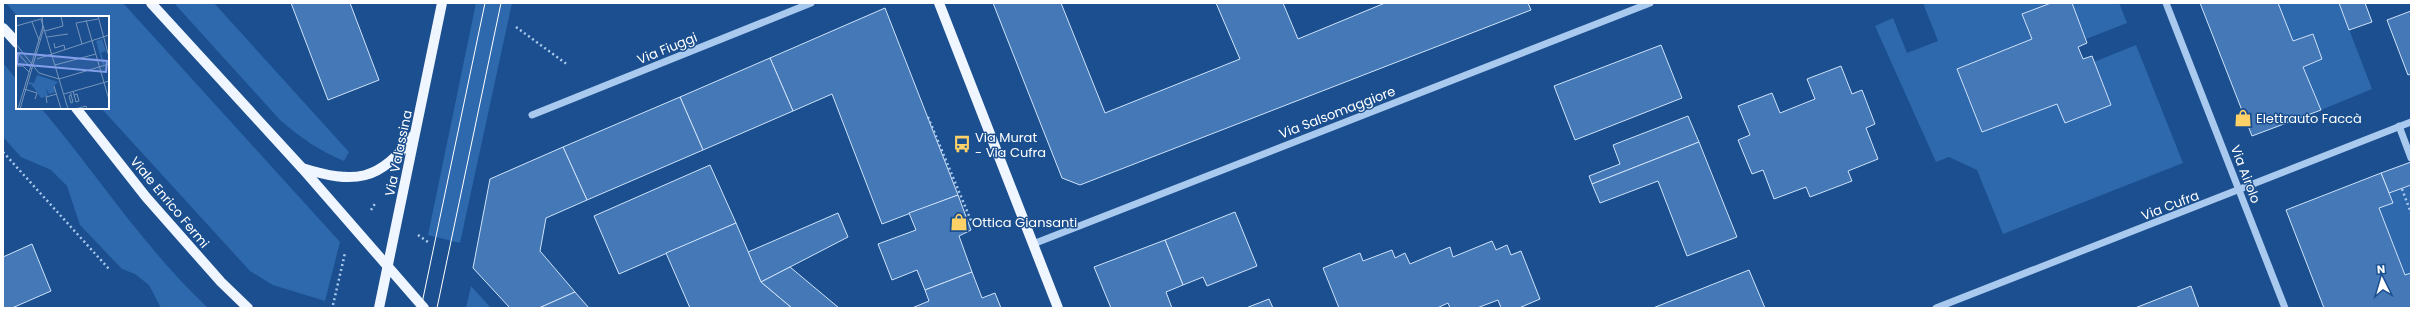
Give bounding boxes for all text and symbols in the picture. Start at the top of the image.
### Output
inset map [16,16,109,109]
street label: Via Fiuggi [634,28,700,69]
street label: Via Salsomaggiore [1276,82,1398,143]
street label: Via Valassina [380,108,417,198]
shop icon: Elettrauto Faccà [2233,108,2253,128]
place label: Elettrauto Faccà [2256,109,2362,128]
place label: Via Murat - Via Cufra [975,128,1046,162]
bus stop icon: Via Murat - Via Cufra [952,134,972,154]
street label: Via Airolo [2226,142,2265,206]
street label: Viale Enrico Fermi [126,152,214,252]
street label: Via Cufra [2139,186,2202,225]
shop icon: Ottica Giansanti [949,212,969,232]
place label: Ottica Giansanti [972,213,1077,232]
north arrow [2362,259,2402,299]
text: N [2376,261,2386,277]

